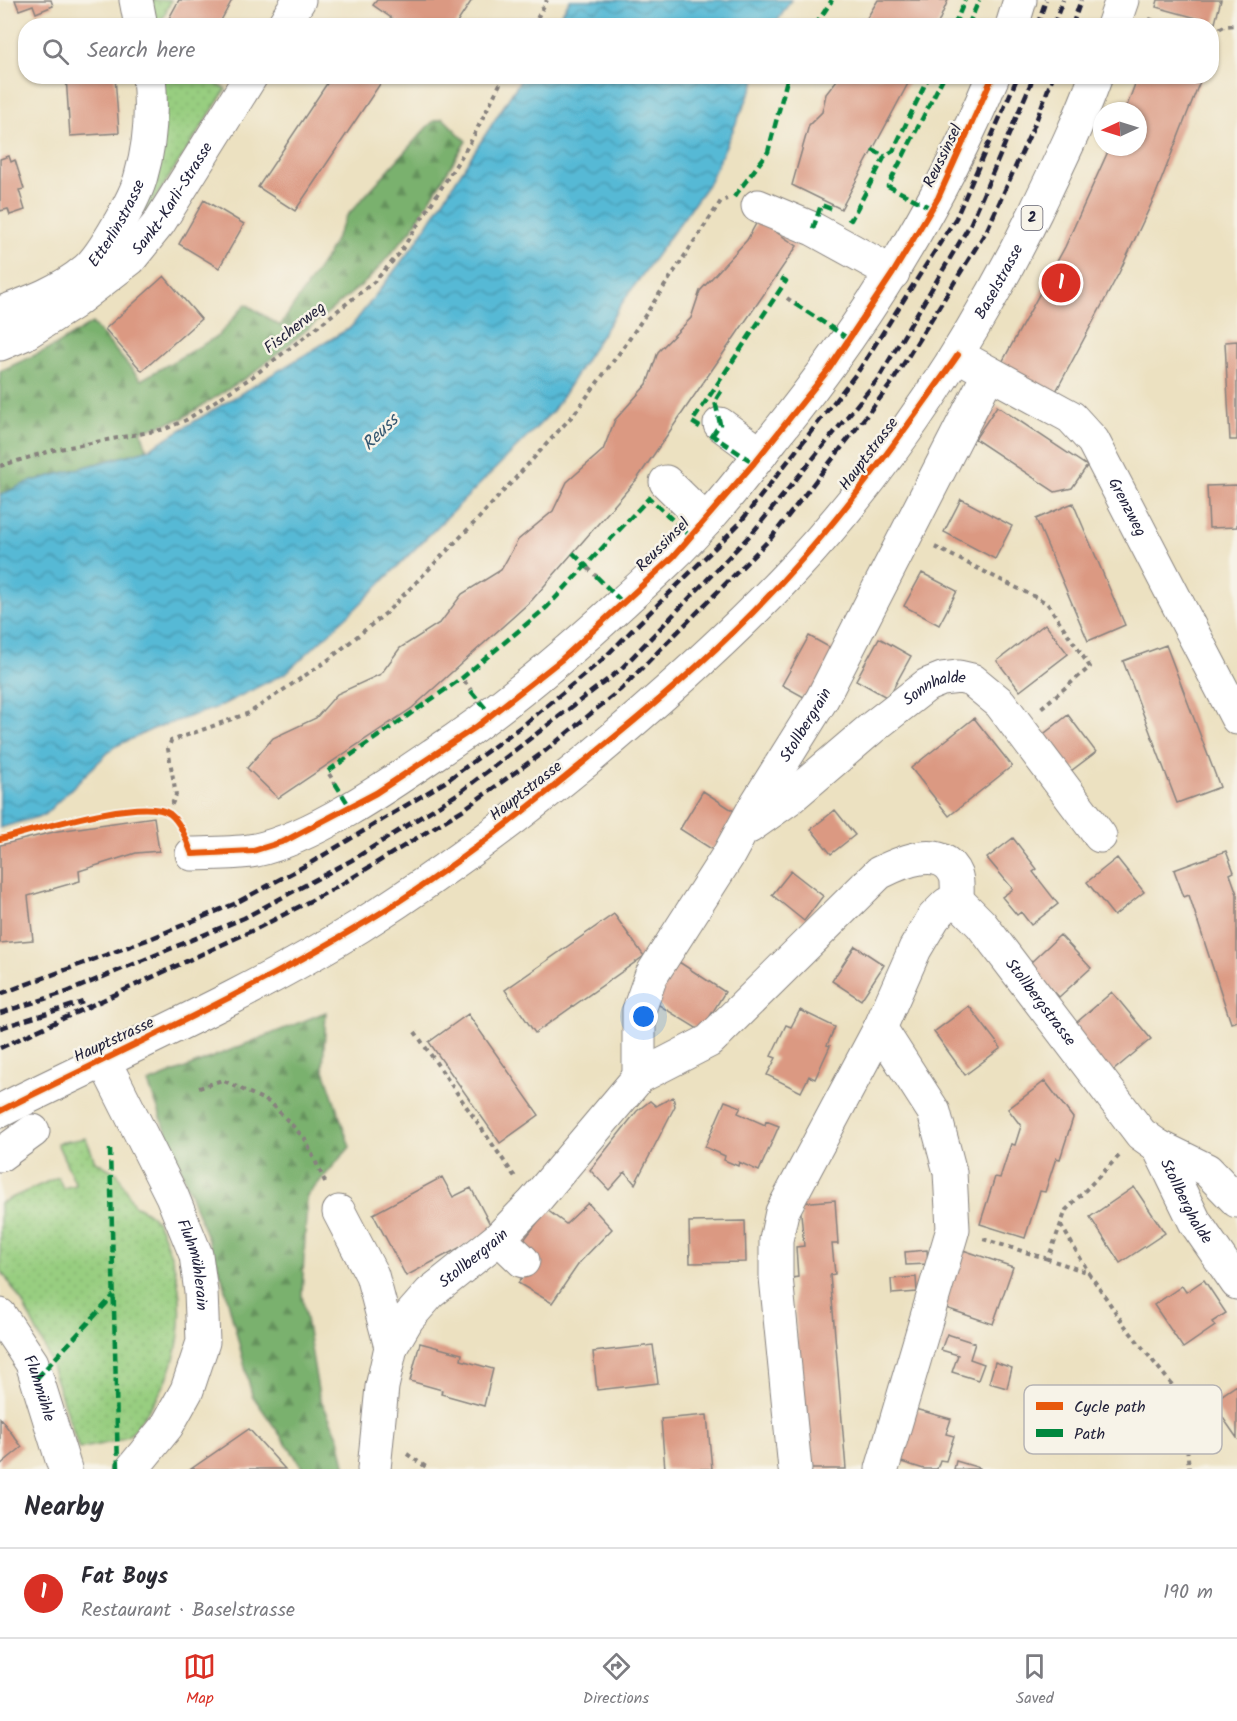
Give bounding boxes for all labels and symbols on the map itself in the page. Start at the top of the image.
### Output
north arrow [1093,102,1147,156]
street label: Reussinsel [917,120,969,192]
street label: Sankt-Karli-Strasse [125,137,219,260]
street label: Etterlinstrasse [82,176,151,273]
road number: 2 [1022,206,1042,230]
street label: Baselstrasse [968,240,1030,324]
pin: 1 [1042,260,1080,306]
street label: Fischerweg [259,296,331,360]
water label: Reuss [356,406,408,458]
street label: Hauptstrasse [833,412,905,496]
street label: Grenzweg [1102,473,1153,541]
street label: Reussinsel [630,512,696,578]
street label: Sonnhalde [897,665,969,712]
street label: Stollbergrain [773,683,838,767]
street label: Hauptstrasse [484,755,568,827]
street label: Stollbergstrasse [999,953,1082,1051]
your location [629,1002,658,1031]
street label: Hauptstrasse [70,1010,158,1070]
street label: Stollberghalde [1153,1154,1219,1249]
street label: Fluhmühlerain [170,1215,214,1311]
street label: Stollbergrain [433,1223,514,1294]
street label: Fluhmühle [17,1349,62,1425]
legend [1024,1385,1222,1454]
text: Cycle path [1074,1395,1146,1420]
text: Path [1074,1422,1105,1447]

